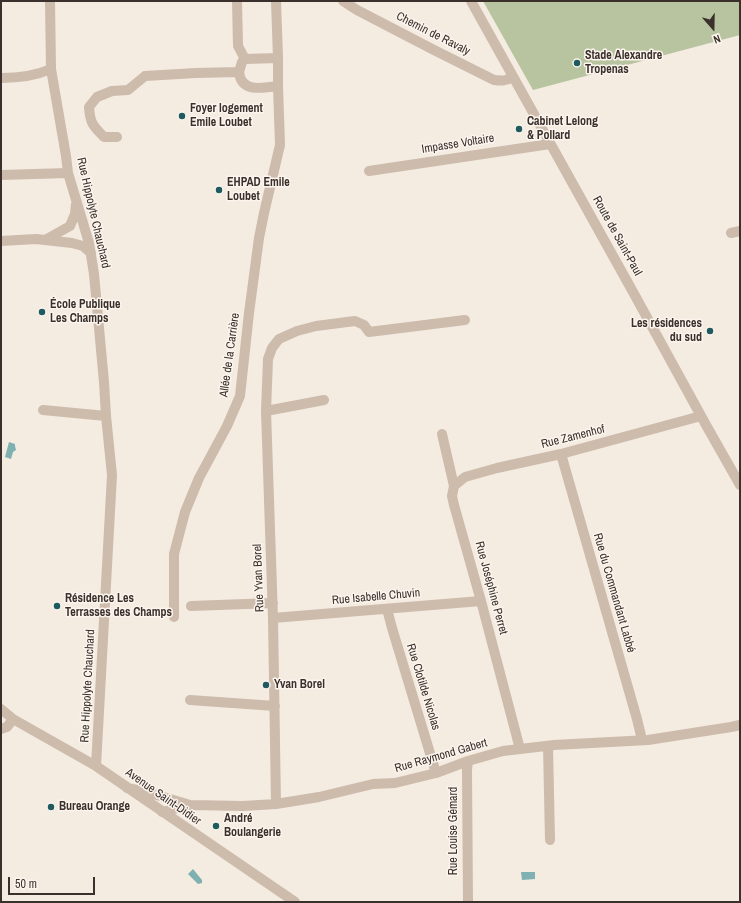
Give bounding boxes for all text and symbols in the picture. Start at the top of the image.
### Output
north arrow [693,8,733,48]
street label: Chemin de Ravaly [394,9,472,59]
text: N [712,32,723,47]
place label: Stade Alexandre Tropenas [585,49,662,77]
marker: Stade Alexandre Tropenas [572,58,582,68]
place label: Foyer logement Emile Loubet [190,102,263,130]
marker: Foyer logement Emile Loubet [177,111,187,121]
place label: Cabinet Lelong & Pollard [527,115,598,143]
marker: Cabinet Lelong & Pollard [514,124,524,134]
street label: Impasse Voltaire [421,131,495,157]
street label: Rue Hippolyte Chauchard [73,156,113,270]
place label: EHPAD Emile Loubet [227,176,290,204]
marker: EHPAD Emile Loubet [214,185,224,195]
street label: Route de Saint-Paul [589,194,645,278]
place label: École Publique Les Champs [50,298,121,326]
marker: École Publique Les Champs [37,307,47,317]
street label: Allée de la Carrière [217,312,243,398]
place label: Les résidences du sud [631,317,702,345]
marker: Les résidences du sud [705,326,715,336]
street label: Rue Zamenhof [540,422,606,452]
street label: Rue du Commandant Labbé [590,532,638,654]
street label: Rue Joséphine Perret [472,540,510,636]
street label: Rue Yvan Borel [251,544,267,612]
street label: Rue Isabelle Chuvin [331,586,421,608]
place label: Résidence Les Terrasses des Champs [65,592,172,620]
marker: Résidence Les Terrasses des Champs [52,601,62,611]
street label: Rue Hippolyte Chauchard [78,629,98,743]
street label: Rue Clotilde Nicolas [403,642,443,732]
place label: Yvan Borel [274,678,325,692]
marker: Yvan Borel [261,680,271,690]
street label: Rue Raymond Gabert [393,736,489,776]
street label: Avenue Saint-Didier [122,766,204,828]
street label: Rue Louise Gémard [447,787,461,875]
place label: Bureau Orange [59,800,130,814]
marker: Bureau Orange [46,802,56,812]
place label: André Boulangerie [224,812,281,840]
marker: André Boulangerie [211,821,221,831]
scale bar [10,869,97,895]
text: 50 m [15,876,37,892]

